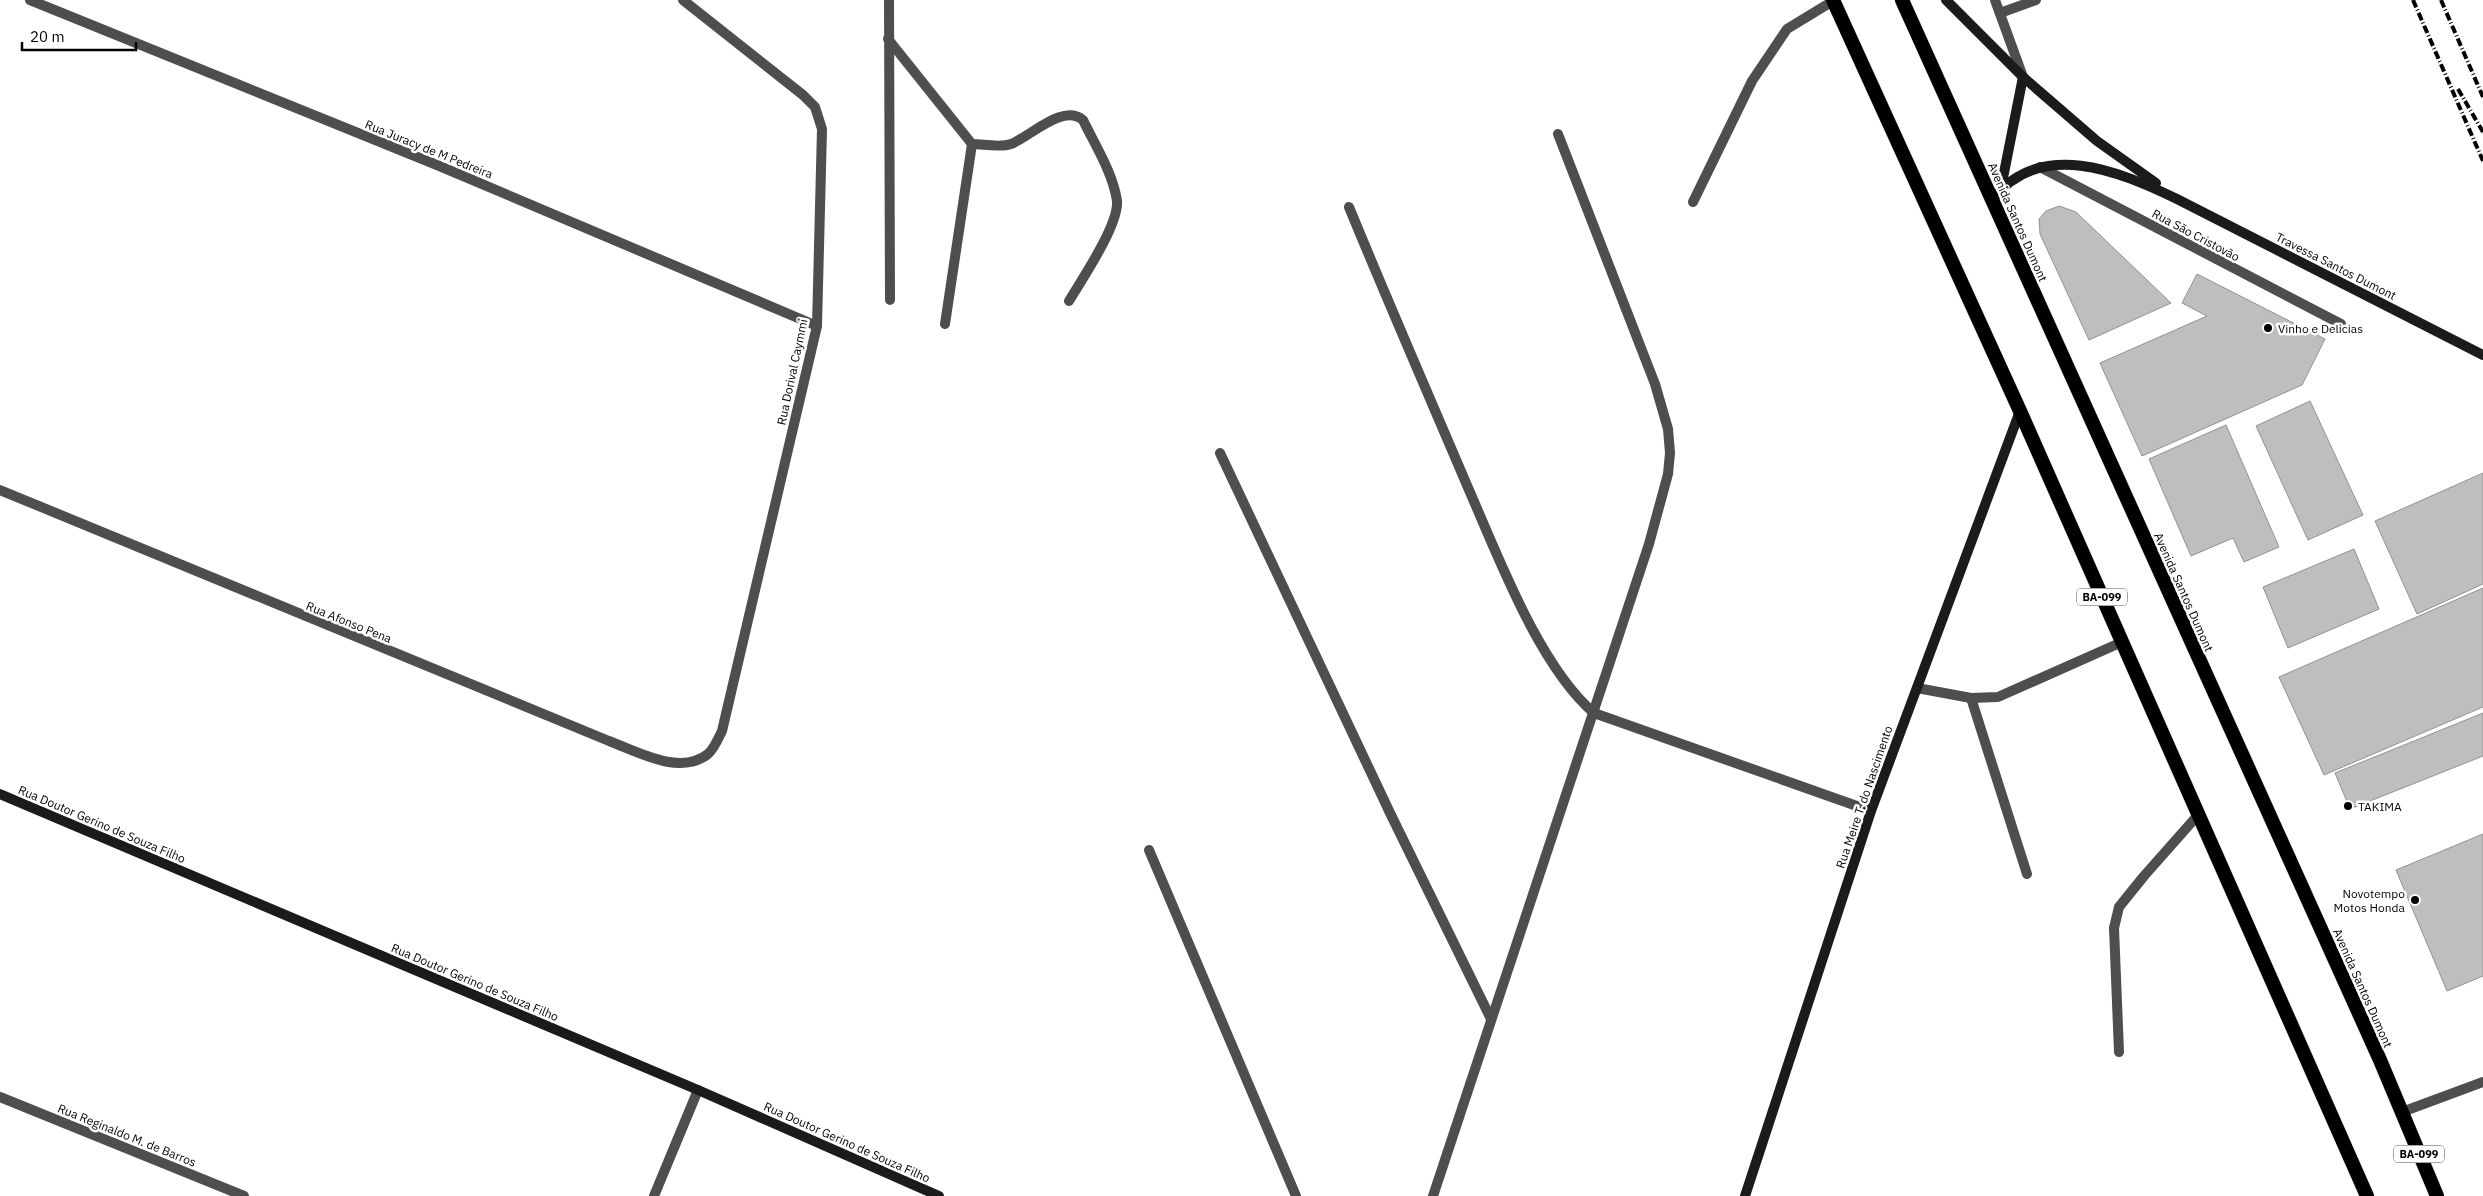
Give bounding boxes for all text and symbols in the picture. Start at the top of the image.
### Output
scale bar [22,20,136,52]
text: 20 m [30,27,65,46]
street label: Rua Juracy de M Pedreira [363,116,496,182]
street label: Avenida Santos Dumont [1985,160,2051,284]
street label: Rua São Cristovão [2150,206,2243,265]
street label: Travessa Santos Dumont [2273,229,2399,303]
street label: Rua Dorival Caymmi [773,318,811,426]
place label: Vinho e Delicias [2278,321,2363,336]
marker: Vinho e Delicias [2262,322,2274,334]
street label: Avenida Santos Dumont [2151,530,2217,654]
road number: BA-099 [2077,588,2127,606]
street label: Rua Afonso Pena [304,598,395,646]
street label: Rua Meire T. do Nascimento [1833,723,1896,870]
street label: Rua Doutor Gerino de Souza Filho [16,782,188,866]
place label: TAKIMA [2358,799,2402,814]
marker: TAKIMA [2342,800,2354,812]
place label: Novotempo Motos Honda [2334,886,2406,915]
marker: Novotempo Motos Honda [2409,894,2421,906]
street label: Avenida Santos Dumont [2330,926,2396,1050]
street label: Rua Doutor Gerino de Souza Filho [389,940,561,1024]
street label: Rua Doutor Gerino de Souza Filho [762,1098,933,1186]
street label: Rua Reginaldo M. de Barros [56,1100,199,1170]
road number: BA-099 [2394,1146,2444,1162]

